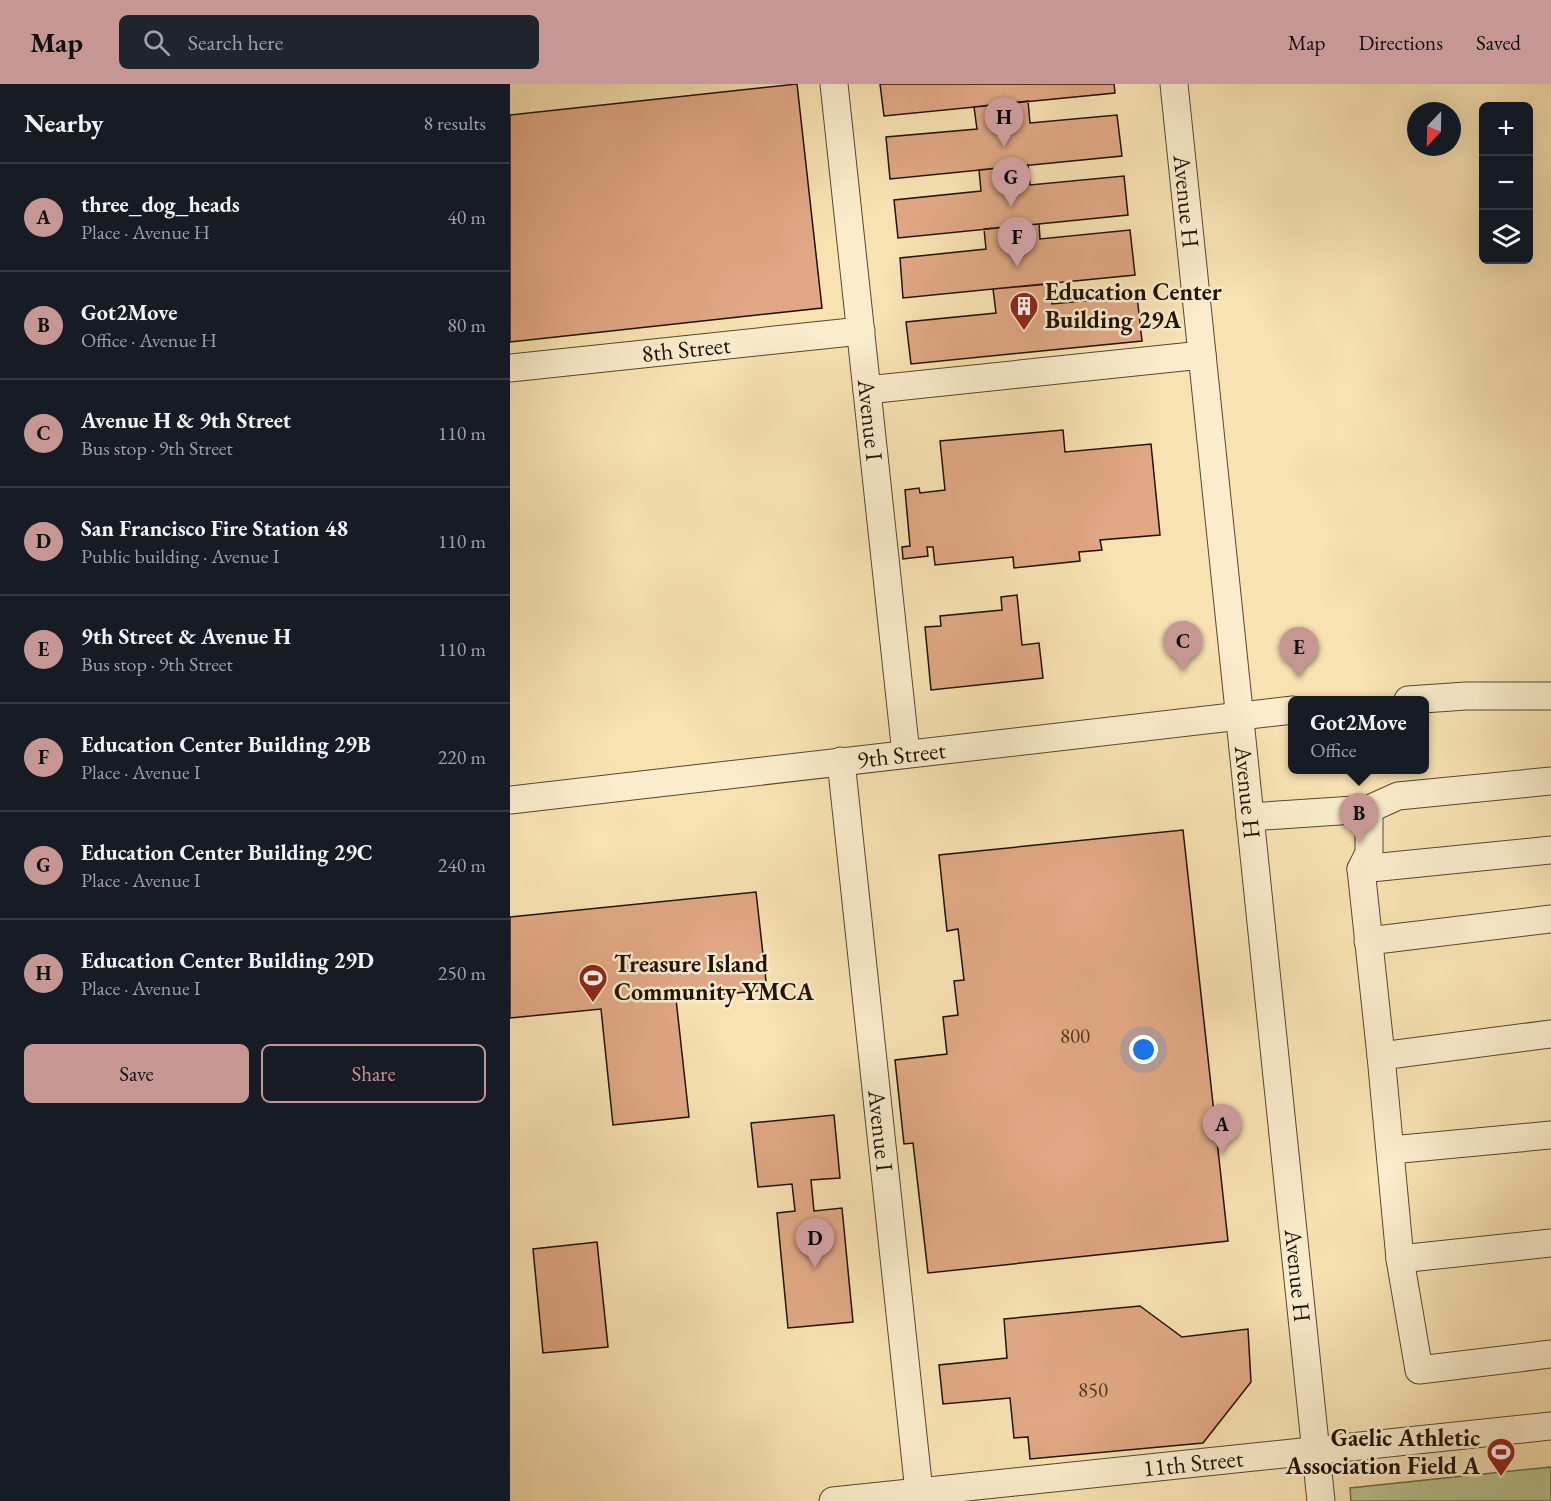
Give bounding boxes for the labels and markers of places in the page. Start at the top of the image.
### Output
pin: H [984,98,1024,147]
pin: G [992,158,1030,207]
pin: F [998,218,1036,267]
place label: Education Center Building 29A [1045,276,1222,336]
building icon: Education Center Building 29A [1008,290,1040,332]
pin: C [1164,622,1202,671]
pin: E [1280,628,1318,677]
pin: B [1340,794,1378,843]
place label: Treasure Island Community YMCA [614,948,814,1008]
sports icon: Treasure Island Community YMCA [577,962,609,1004]
pin: A [1202,1104,1242,1154]
pin: D [796,1218,834,1268]
place label: Gaelic Athletic Association Field A [1285,1422,1481,1481]
sports icon: Gaelic Athletic Association Field A [1485,1436,1517,1478]

